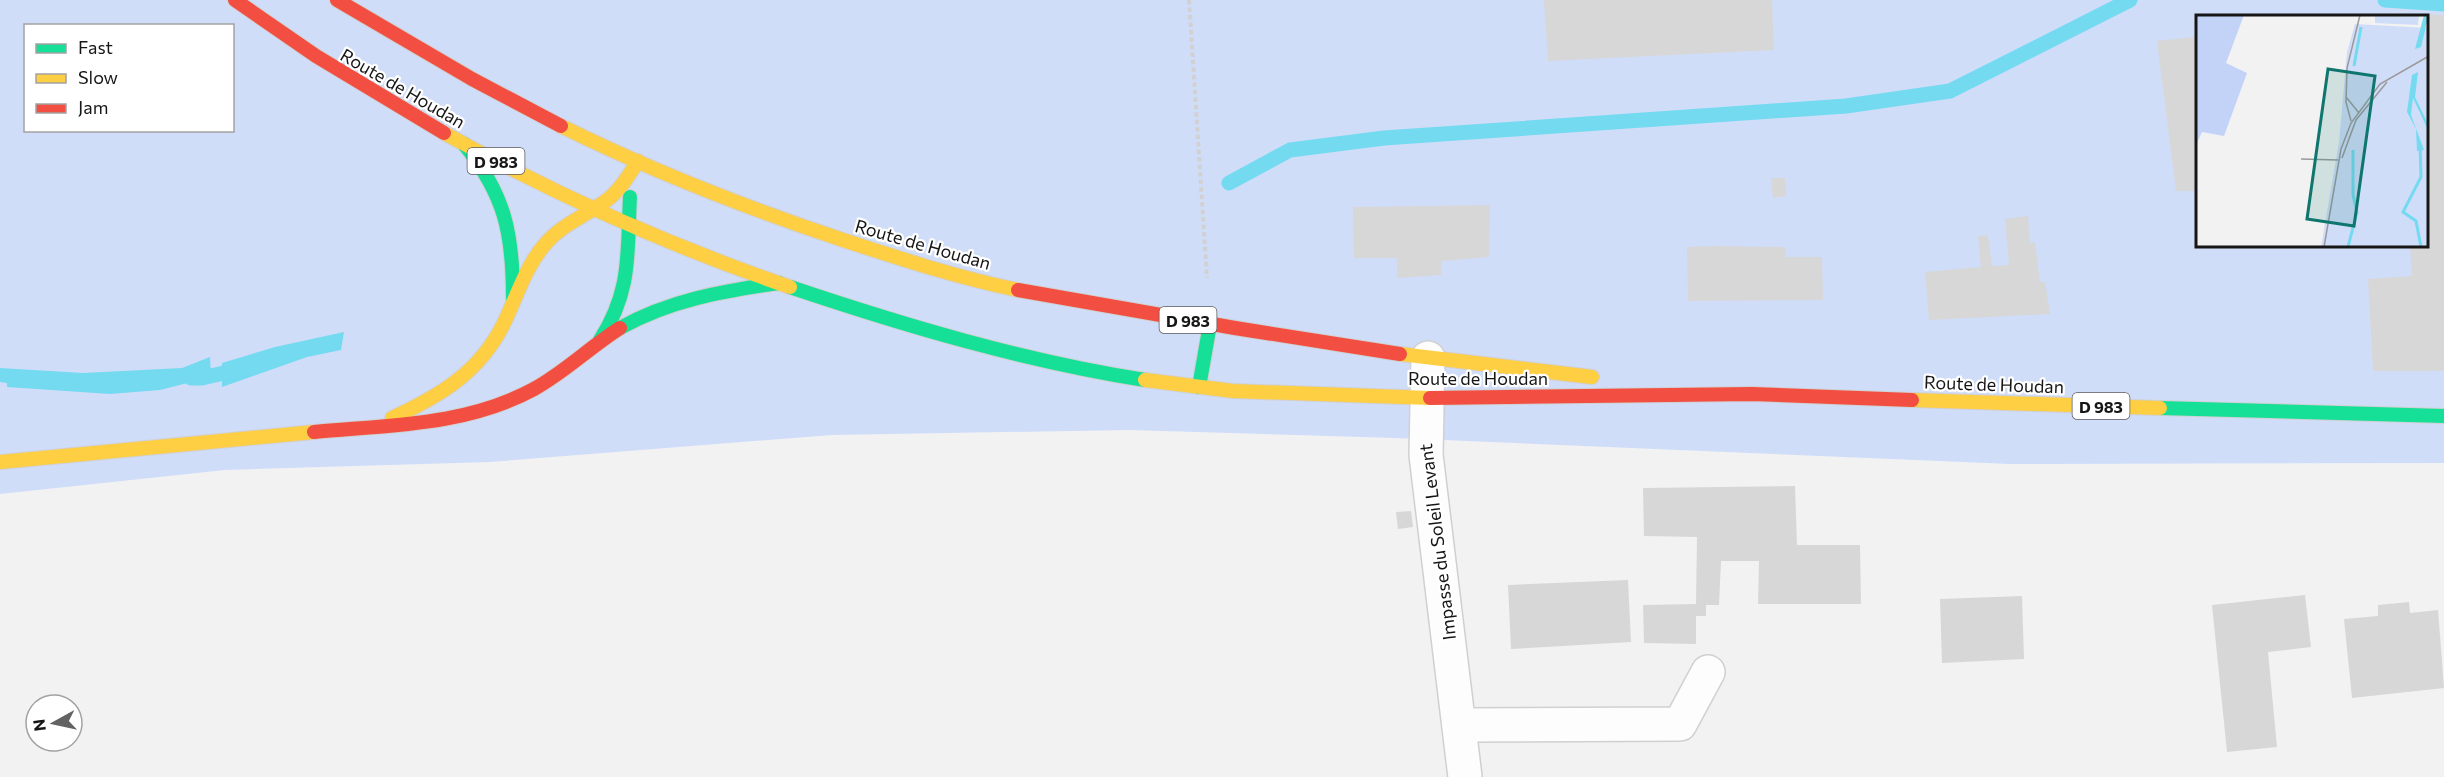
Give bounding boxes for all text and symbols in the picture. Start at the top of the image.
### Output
inset map [2196,15,2429,248]
legend [24,24,234,132]
text: Fast [78,36,113,58]
street label: Route de Houdan [337,43,469,133]
text: Slow [78,66,118,88]
text: Jam [78,96,108,118]
road number: D 983 [468,148,524,174]
street label: Route de Houdan [853,214,993,274]
road number: D 983 [1160,307,1216,333]
street label: Route de Houdan [1408,367,1548,389]
street label: Route de Houdan [1924,371,2064,397]
road number: D 983 [2072,393,2130,419]
street label: Impasse du Soleil Levant [1414,443,1460,641]
north arrow [24,693,84,753]
text: N [28,718,49,732]

